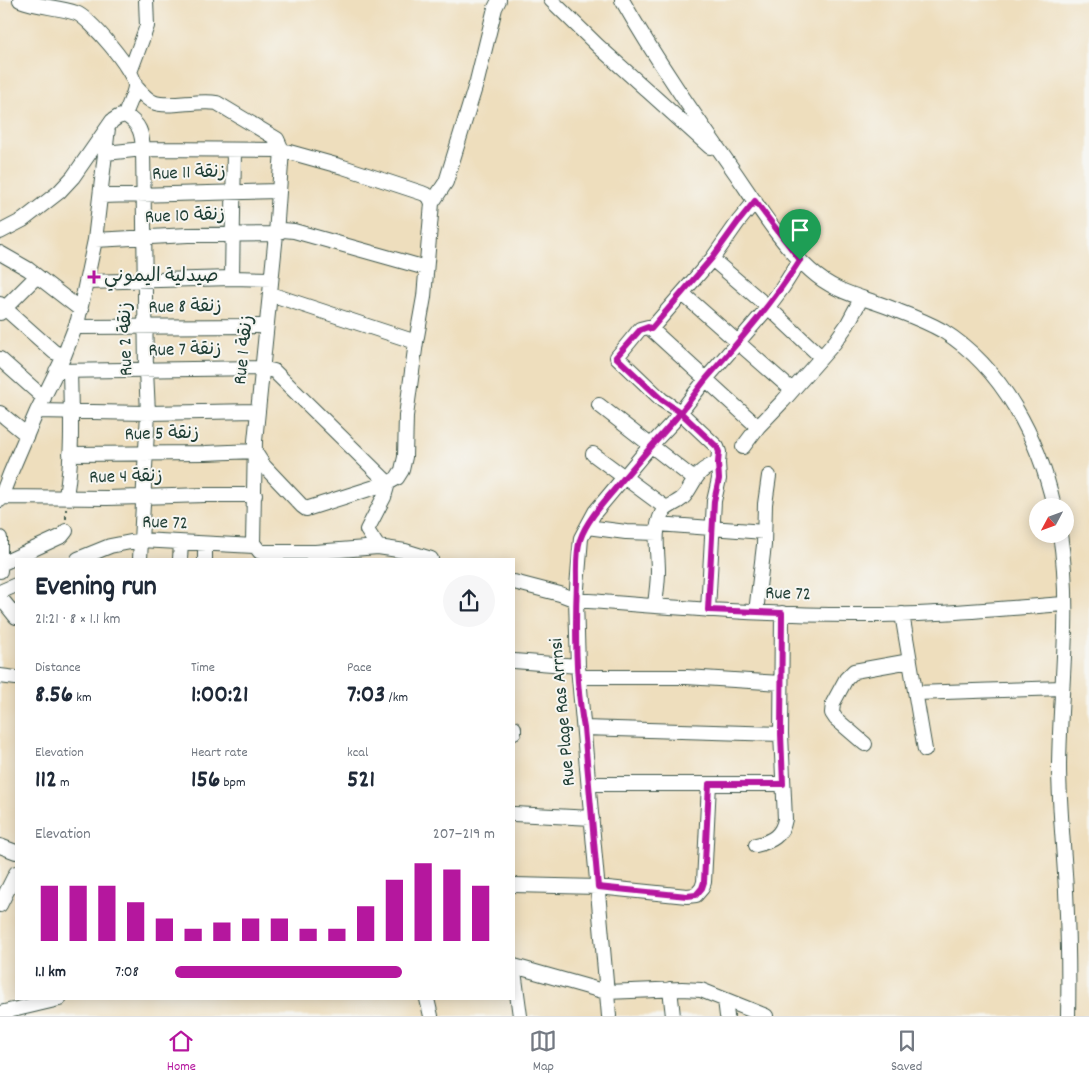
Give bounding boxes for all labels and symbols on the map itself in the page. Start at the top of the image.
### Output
street label: Rue 11 زنقة [152,159,226,189]
street label: Rue 10 زنقة [144,202,226,232]
pin [779,209,821,260]
place label: صيدلية اليموني [104,264,218,291]
marker: صيدلية اليموني [88,271,100,283]
street label: Rue 8 زنقة [148,294,222,322]
street label: Rue 2 زنقة [113,302,141,376]
street label: Rue 1 زنقة [228,314,262,386]
street label: Rue 7 زنقة [148,337,222,365]
street label: Rue 5 زنقة [125,421,199,449]
street label: Rue 4 زنقة [89,464,163,492]
north arrow [1029,498,1074,542]
street label: Rue 72 [142,510,188,538]
street label: Rue 72 [765,581,811,609]
street label: Rue Plage Ras Arrnsi [544,636,584,787]

